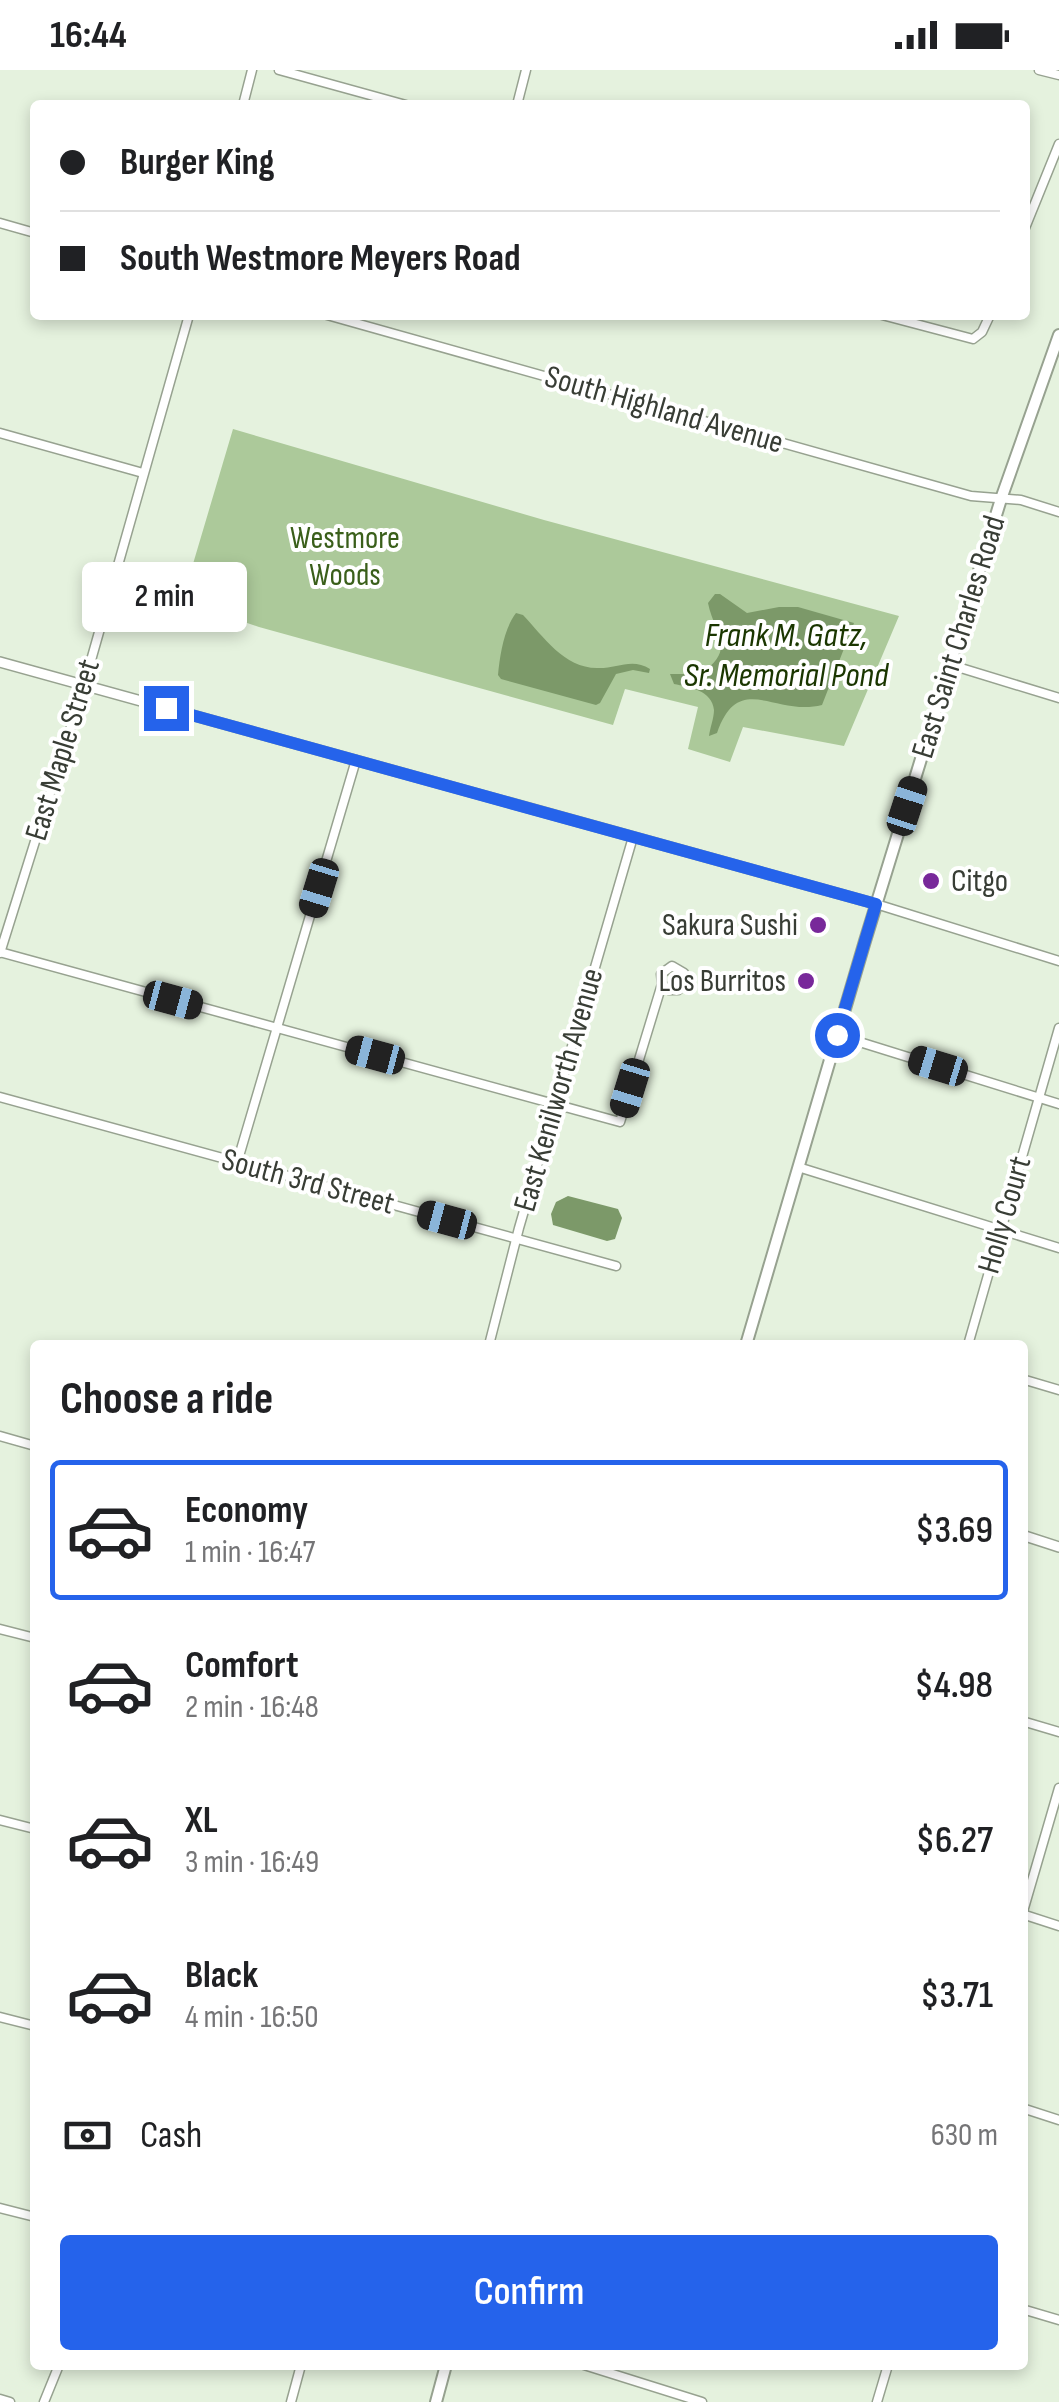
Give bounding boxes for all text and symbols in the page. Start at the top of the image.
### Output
text: 16:44 [50,13,127,58]
text: Burger King [120,140,275,185]
text: South Westmore Meyers Road [120,236,521,281]
street label: South Highland Avenue [540,357,788,463]
street label: East Saint Charles Road [904,511,1014,763]
park label: Westmore Woods [290,519,400,595]
callout: 2 min [84,563,248,633]
text: 2 min [135,577,194,616]
water label: Frank M. Gatz, Sr. Memorial Pond [684,614,890,697]
street label: East Maple Street [17,655,109,845]
route end [144,686,189,731]
car [883,773,931,839]
car [296,855,342,921]
place label: Citgo [951,862,1008,901]
marker: Citgo [920,870,942,892]
place label: Sakura Sushi [662,906,798,945]
marker: Sakura Sushi [807,914,829,936]
place label: Los Burritos [658,962,786,1001]
street label: East Kenilworth Avenue [506,964,612,1216]
marker: Los Burritos [795,970,817,992]
car [140,978,206,1022]
route start [815,1013,860,1058]
car [342,1033,408,1077]
car [905,1043,971,1089]
car [607,1055,653,1121]
street label: South 3rd Street [217,1140,399,1224]
street label: Holly Court [970,1152,1040,1278]
car [414,1198,480,1242]
text: Choose a ride [60,1372,273,1427]
icon: car [65,1485,155,1575]
text: Economy [185,1488,308,1533]
text: $3.69 [915,1508,993,1553]
text: 1 min · 16:47 [185,1533,315,1572]
icon: car [65,1640,155,1730]
text: Comfort [185,1643,299,1688]
text: $4.98 [914,1663,993,1708]
text: 2 min · 16:48 [185,1688,319,1727]
icon: car [65,1795,155,1885]
text: XL [185,1798,218,1843]
text: $6.27 [916,1818,993,1863]
text: 3 min · 16:49 [185,1843,319,1882]
icon: car [65,1950,155,2040]
text: Black [185,1953,258,1998]
text: $3.71 [920,1973,993,2018]
text: 4 min · 16:50 [185,1998,319,2037]
icon: cash [60,2108,115,2163]
text: Cash [140,2113,202,2158]
text: 630 m [931,2116,998,2155]
button: Confirm [60,2235,998,2350]

